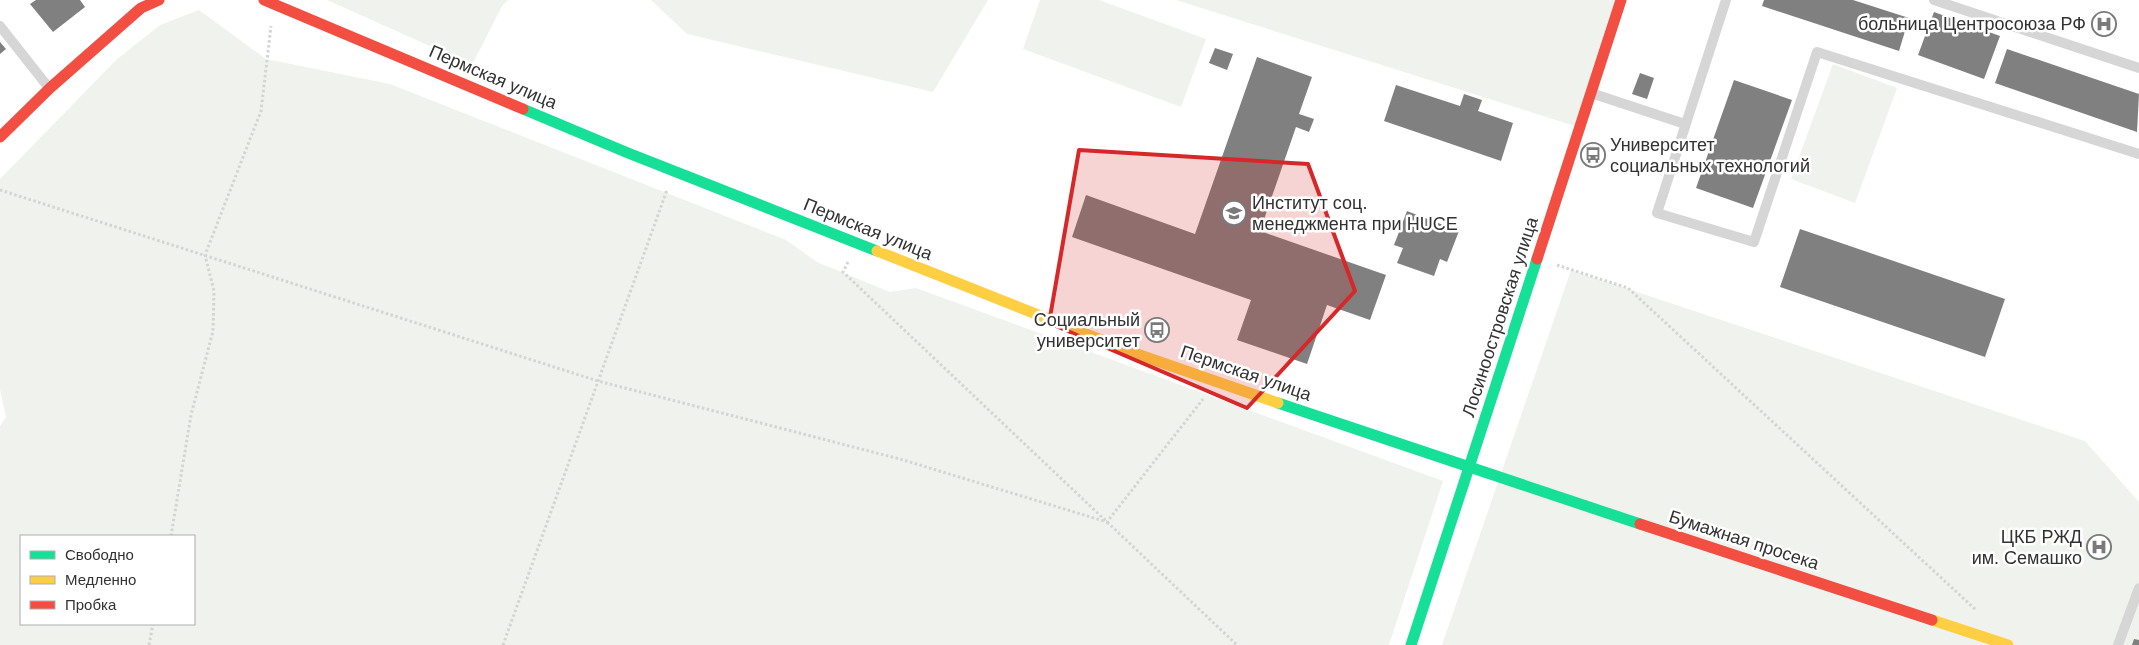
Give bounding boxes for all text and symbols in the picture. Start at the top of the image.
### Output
hospital icon: больница Центросоюза РФ [2091,11,2117,37]
place label: больница Центросоюза РФ [1858,14,2086,34]
street label: Пермская улица [426,41,561,113]
place label: Университет социальных технологий [1610,135,1810,176]
bus stop icon: Университет социальных технологий [1580,142,1606,168]
place label: Институт соц. менеджмента при HUCE [1252,193,1458,234]
street label: Пермская улица [801,194,936,264]
school or university icon: Институт соц. менеджмента при HUCE [1221,200,1247,226]
street label: Лосиноостровская улица [1458,214,1542,419]
place label: Социальный университет [1034,310,1140,351]
bus stop icon: Социальный университет [1144,317,1170,343]
street label: Пермская улица [1178,341,1315,405]
street label: Бумажная просека [1667,506,1822,574]
place label: ЦКБ РЖД им. Семашко [1972,527,2082,568]
hospital icon: ЦКБ РЖД им. Семашко [2086,534,2112,560]
legend [20,535,195,625]
text: Свободно [65,546,134,563]
text: Медленно [65,571,136,588]
text: Пробка [65,596,117,613]

